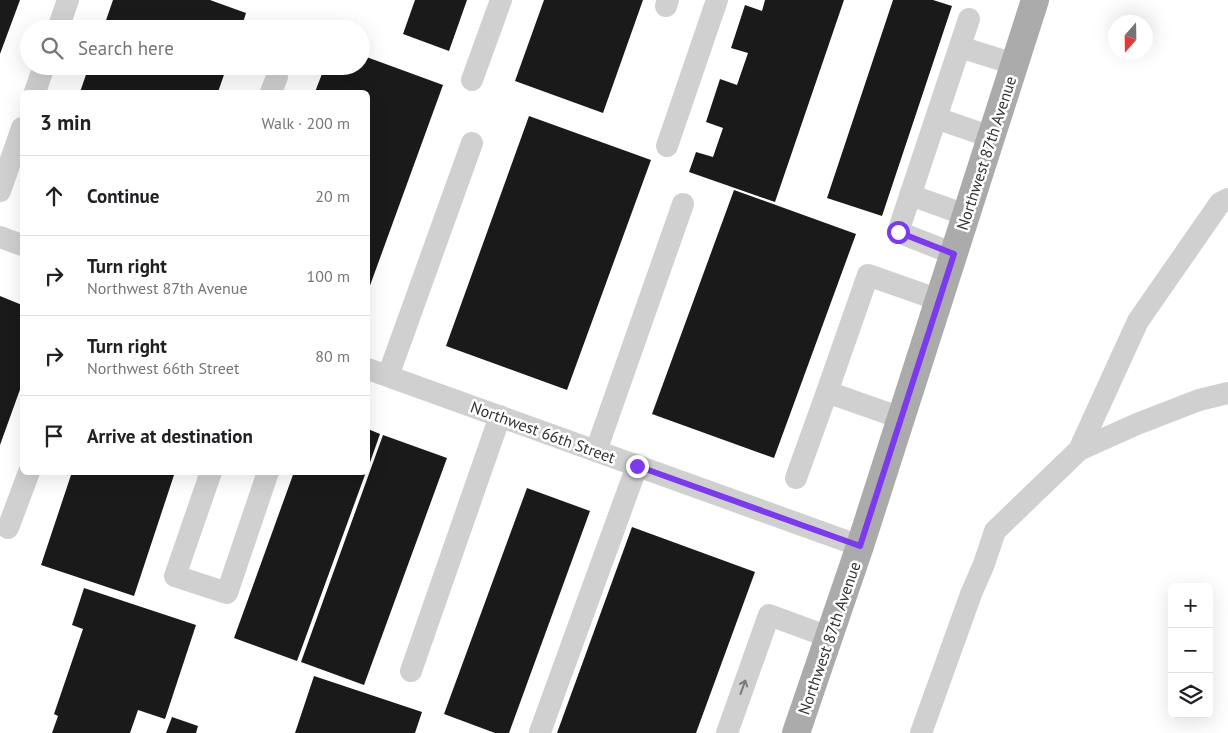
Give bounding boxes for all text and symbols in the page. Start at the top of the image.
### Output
north arrow [1108,15,1153,60]
search box [20,20,370,75]
icon: search [38,34,66,62]
text: Search here [78,36,174,60]
street label: Northwest 87th Avenue [952,74,1020,232]
text: 3 min [40,109,91,136]
text: Walk · 200 m [261,113,350,133]
icon: ahead [40,182,68,210]
text: Continue [87,184,159,208]
text: 20 m [315,186,350,206]
route start [887,221,910,244]
text: Turn right [87,254,167,278]
icon: right [40,262,68,290]
text: 100 m [307,266,350,286]
text: Northwest 87th Avenue [87,278,248,298]
text: Turn right [87,334,167,358]
icon: right [40,342,68,370]
text: 80 m [315,346,350,366]
text: Northwest 66th Street [87,358,239,378]
street label: Northwest 66th Street [468,397,619,468]
icon: arrive [40,422,68,450]
text: Arrive at destination [87,424,253,448]
route end [626,455,649,478]
street label: Northwest 87th Avenue [793,559,865,717]
map controls [1168,583,1213,718]
button: + [1168,583,1213,628]
button: − [1168,628,1213,673]
button: layers [1168,673,1213,718]
one-way arrow [739,680,748,695]

